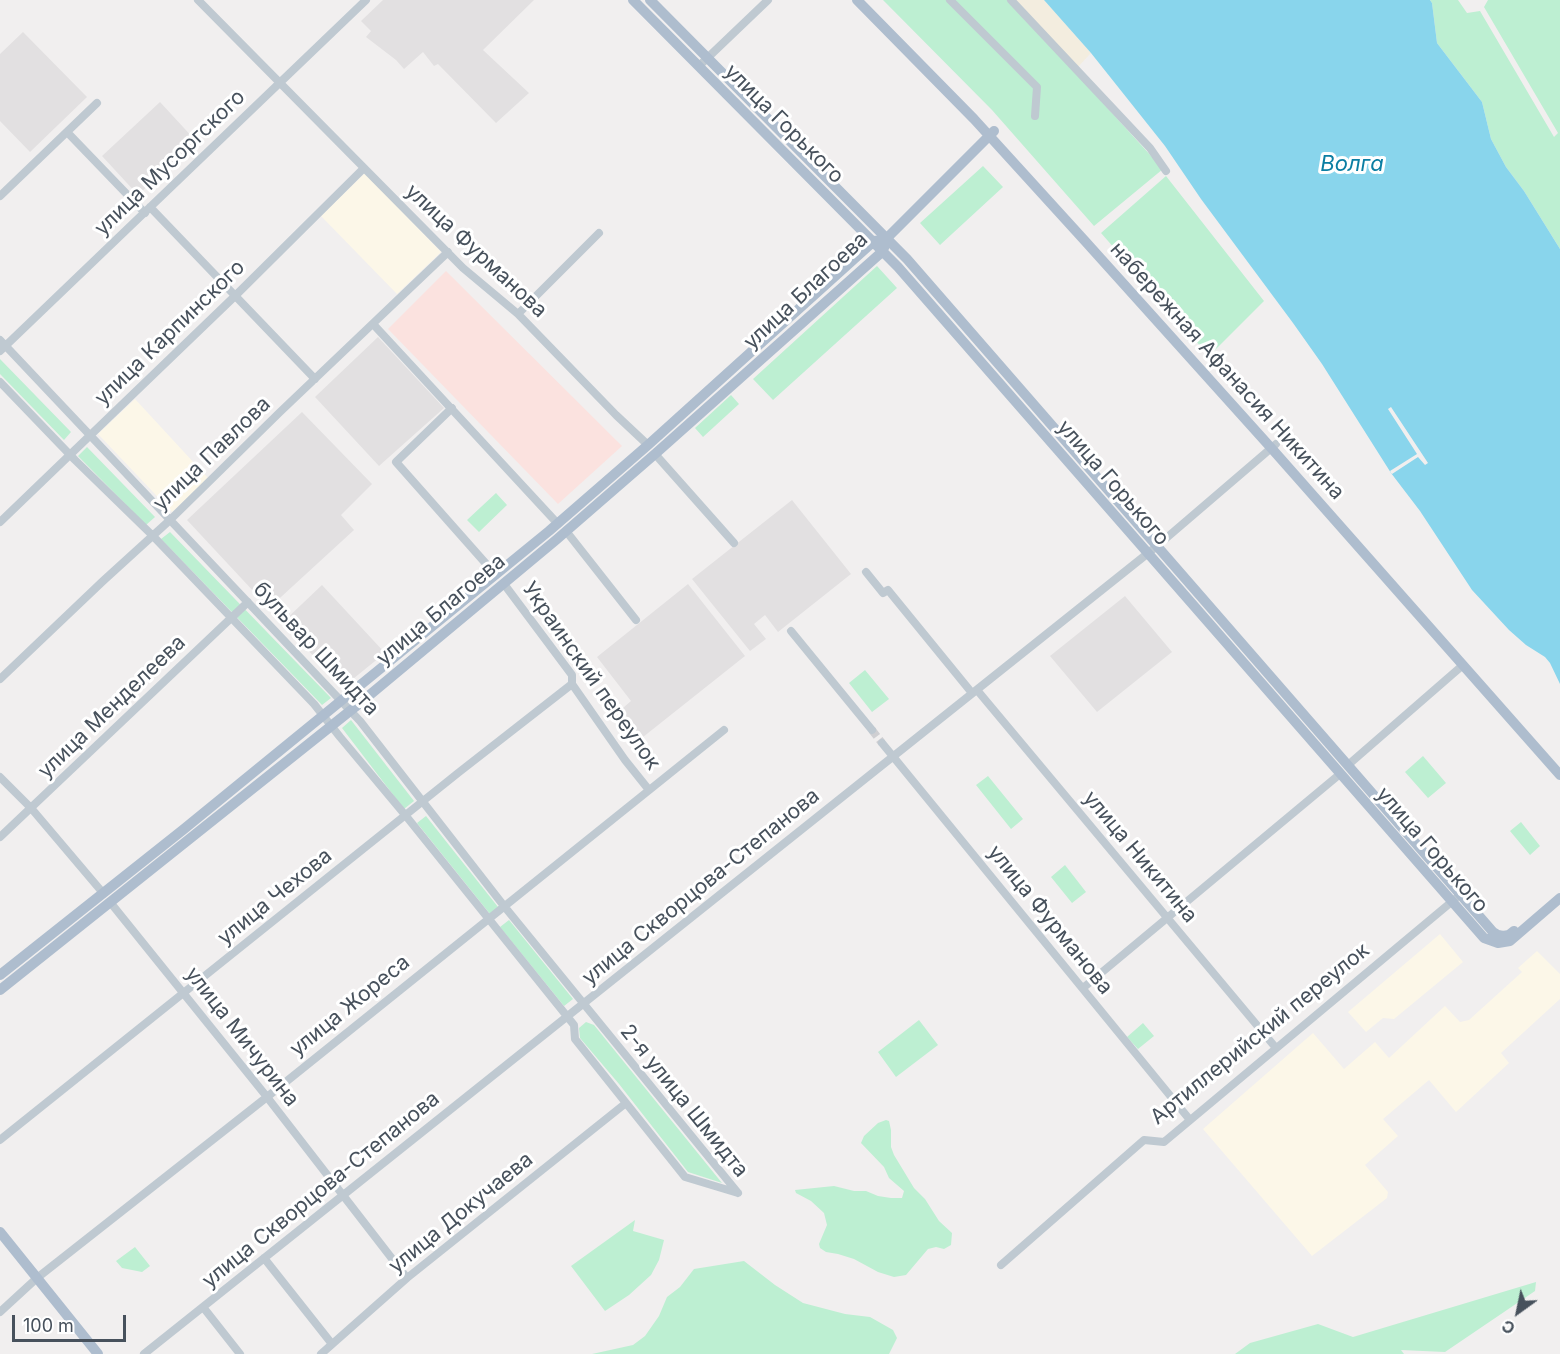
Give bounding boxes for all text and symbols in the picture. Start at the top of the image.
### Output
street label: улица Горького [719,59,849,189]
street label: улица Мусоргского [90,85,250,241]
water label: Волга [1320,151,1384,177]
street label: улица Фурманова [400,179,552,323]
street label: улица Благоева [739,227,873,355]
street label: набережная Афанасия Никитина [1105,237,1349,505]
street label: улица Карпинского [90,255,250,411]
street label: улица Павлова [148,392,276,516]
street label: улица Горького [1052,415,1174,551]
street label: улица Благоева [371,549,511,671]
street label: бульвар Шмидта [248,577,384,721]
street label: Украинский переулок [517,577,665,775]
street label: улица Менделеева [33,630,191,784]
street label: улица Горького [1371,782,1493,918]
street label: улица Скворцова-Степанова [577,783,825,991]
street label: улица Никитина [1078,786,1202,928]
street label: улица Фурманова [982,840,1118,1000]
street label: улица Чехова [213,843,337,951]
street label: Артиллерийский переулок [1145,938,1375,1130]
street label: улица Жореса [285,950,415,1062]
street label: улица Мичурина [180,962,304,1112]
street label: 2-я улица Шмидта [615,1020,753,1182]
street label: улица Скворцова-Степанова [197,1086,445,1294]
street label: улица Докучаева [384,1147,538,1279]
north arrow [1488,1282,1548,1342]
scale bar [15,1303,129,1341]
text: 100 m [23,1315,74,1336]
text: С [1498,1315,1519,1339]

